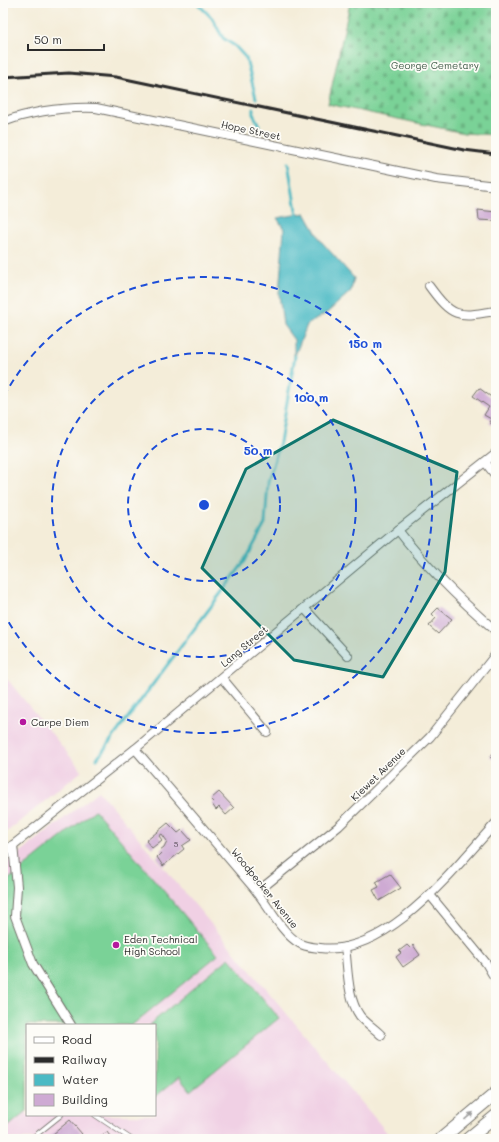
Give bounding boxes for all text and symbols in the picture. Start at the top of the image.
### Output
scale bar [28,26,104,52]
text: 50 m [34,31,62,47]
park label: George Cemetary [391,58,479,72]
street label: Hope Street [220,117,282,143]
text: 150 m [348,335,382,351]
text: 100 m [294,389,328,405]
text: 50 m [244,442,272,458]
centre of rings [197,498,211,512]
street label: Lang Street [217,622,271,670]
place label: Carpe Diem [31,715,89,729]
marker: Carpe Diem [18,717,28,727]
street label: Kiewet Avenue [347,744,409,804]
house number: 5 [174,839,179,849]
street label: Woodpecker Avenue [228,845,302,931]
place label: Eden Technical High School [124,932,198,958]
marker: Eden Technical High School [111,940,121,950]
legend [26,1024,156,1116]
text: Road [62,1031,92,1047]
text: Railway [62,1051,107,1067]
text: Water [62,1071,99,1087]
text: Building [62,1091,108,1107]
one-way arrow [463,1111,474,1120]

